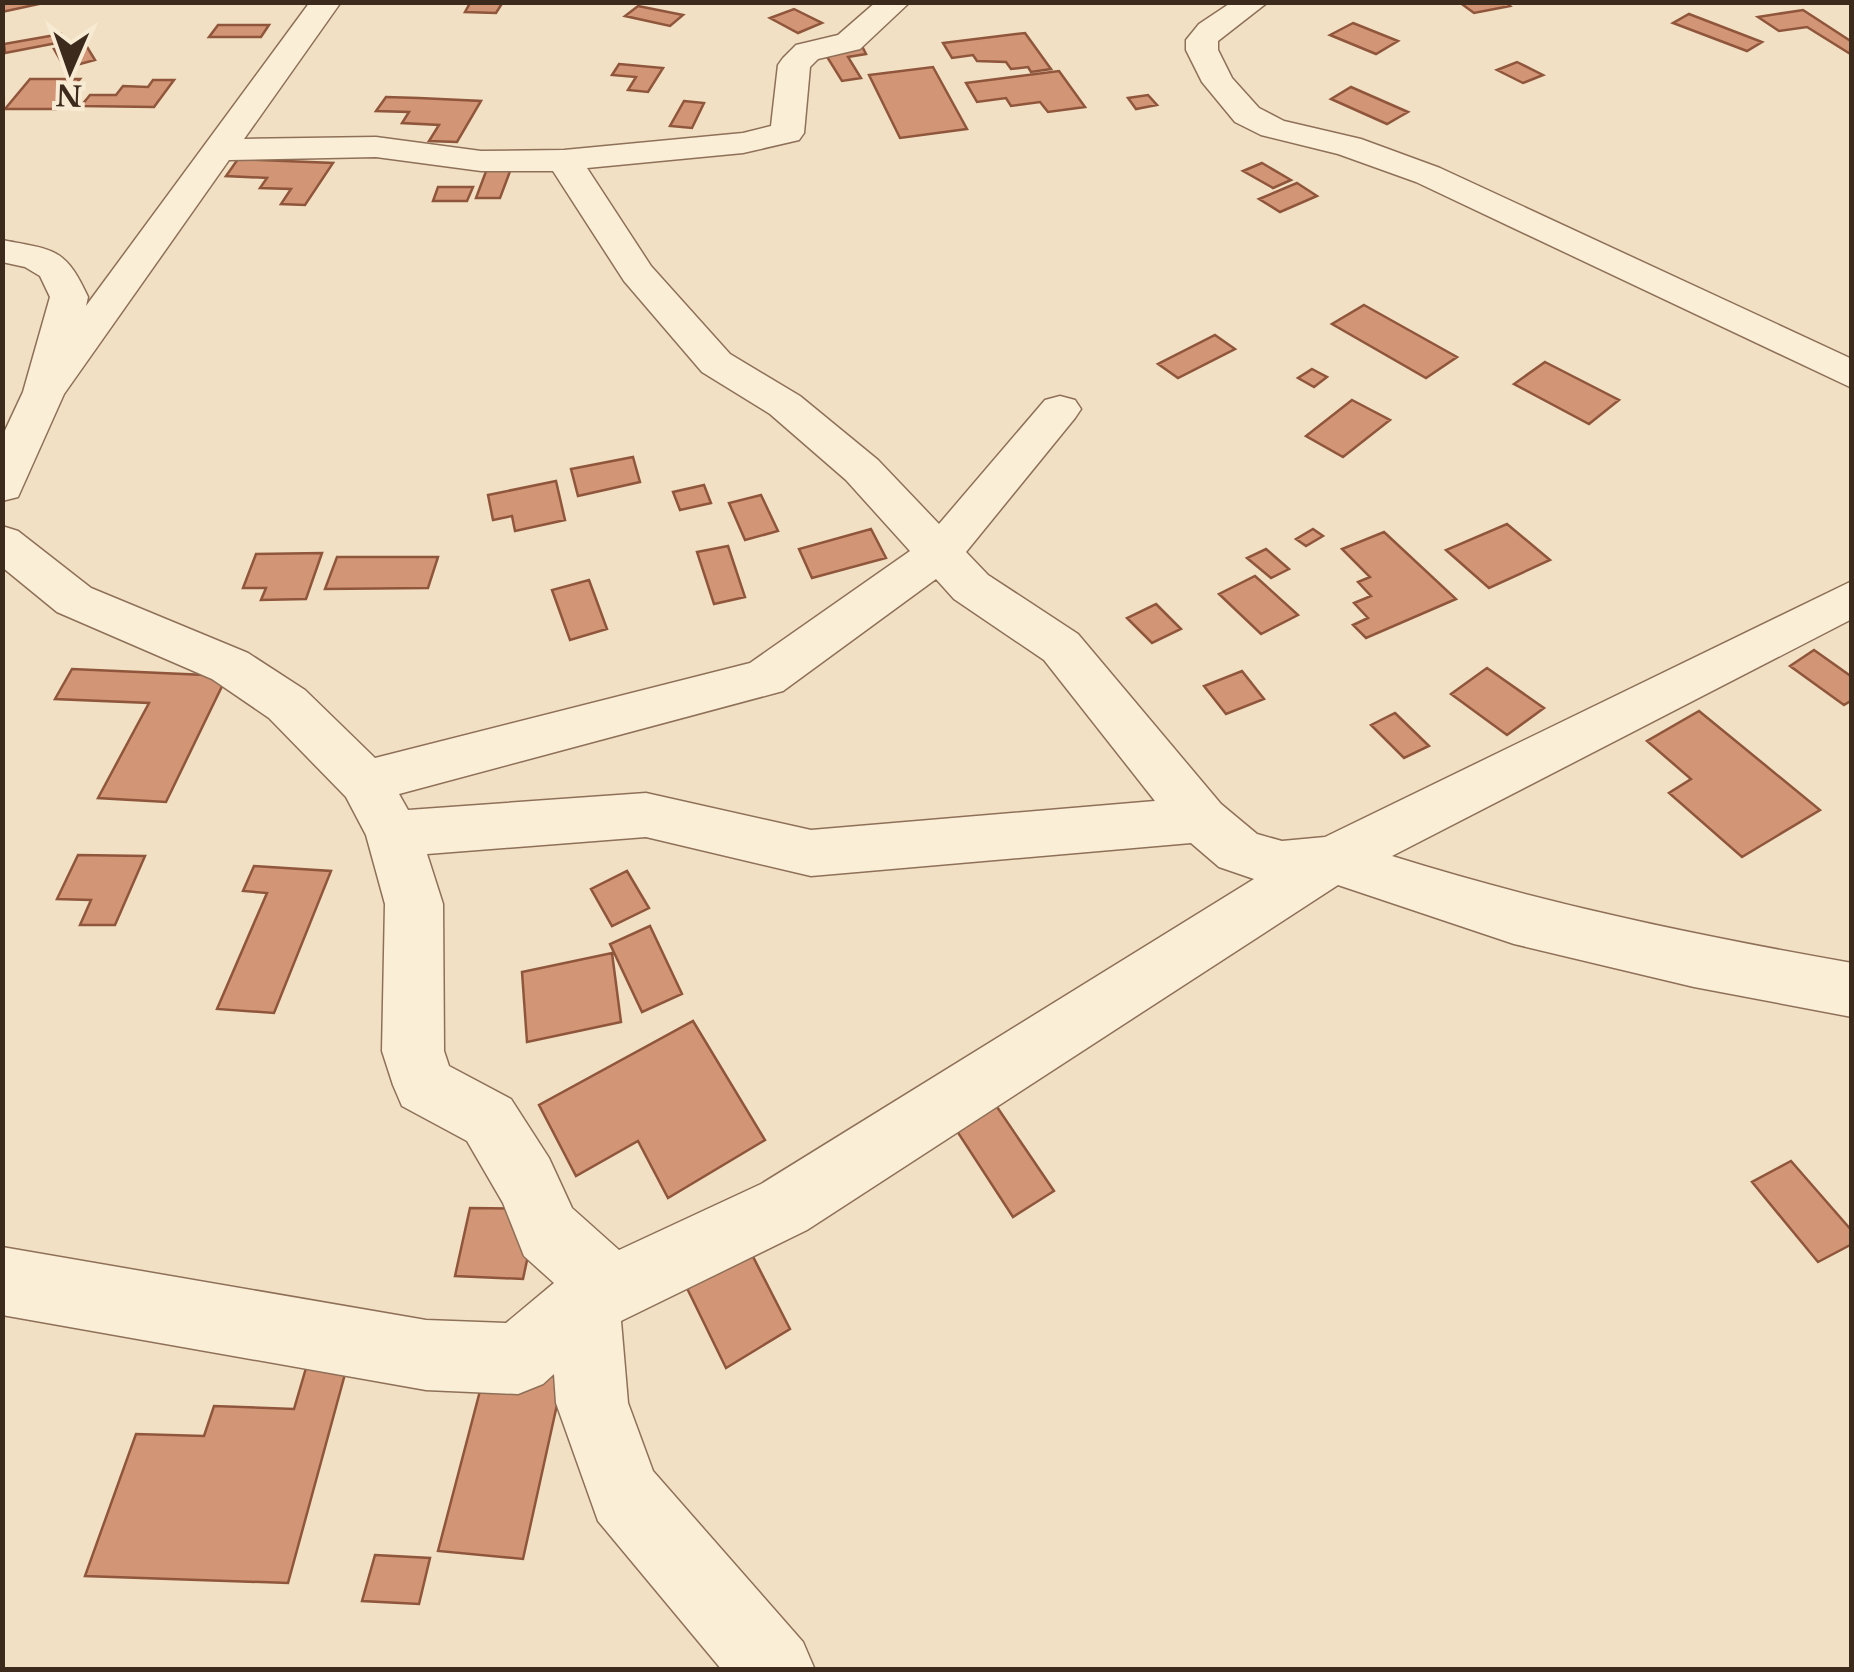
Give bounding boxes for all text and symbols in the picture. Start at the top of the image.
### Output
north arrow [20,20,120,120]
text: N [55,77,83,112]

